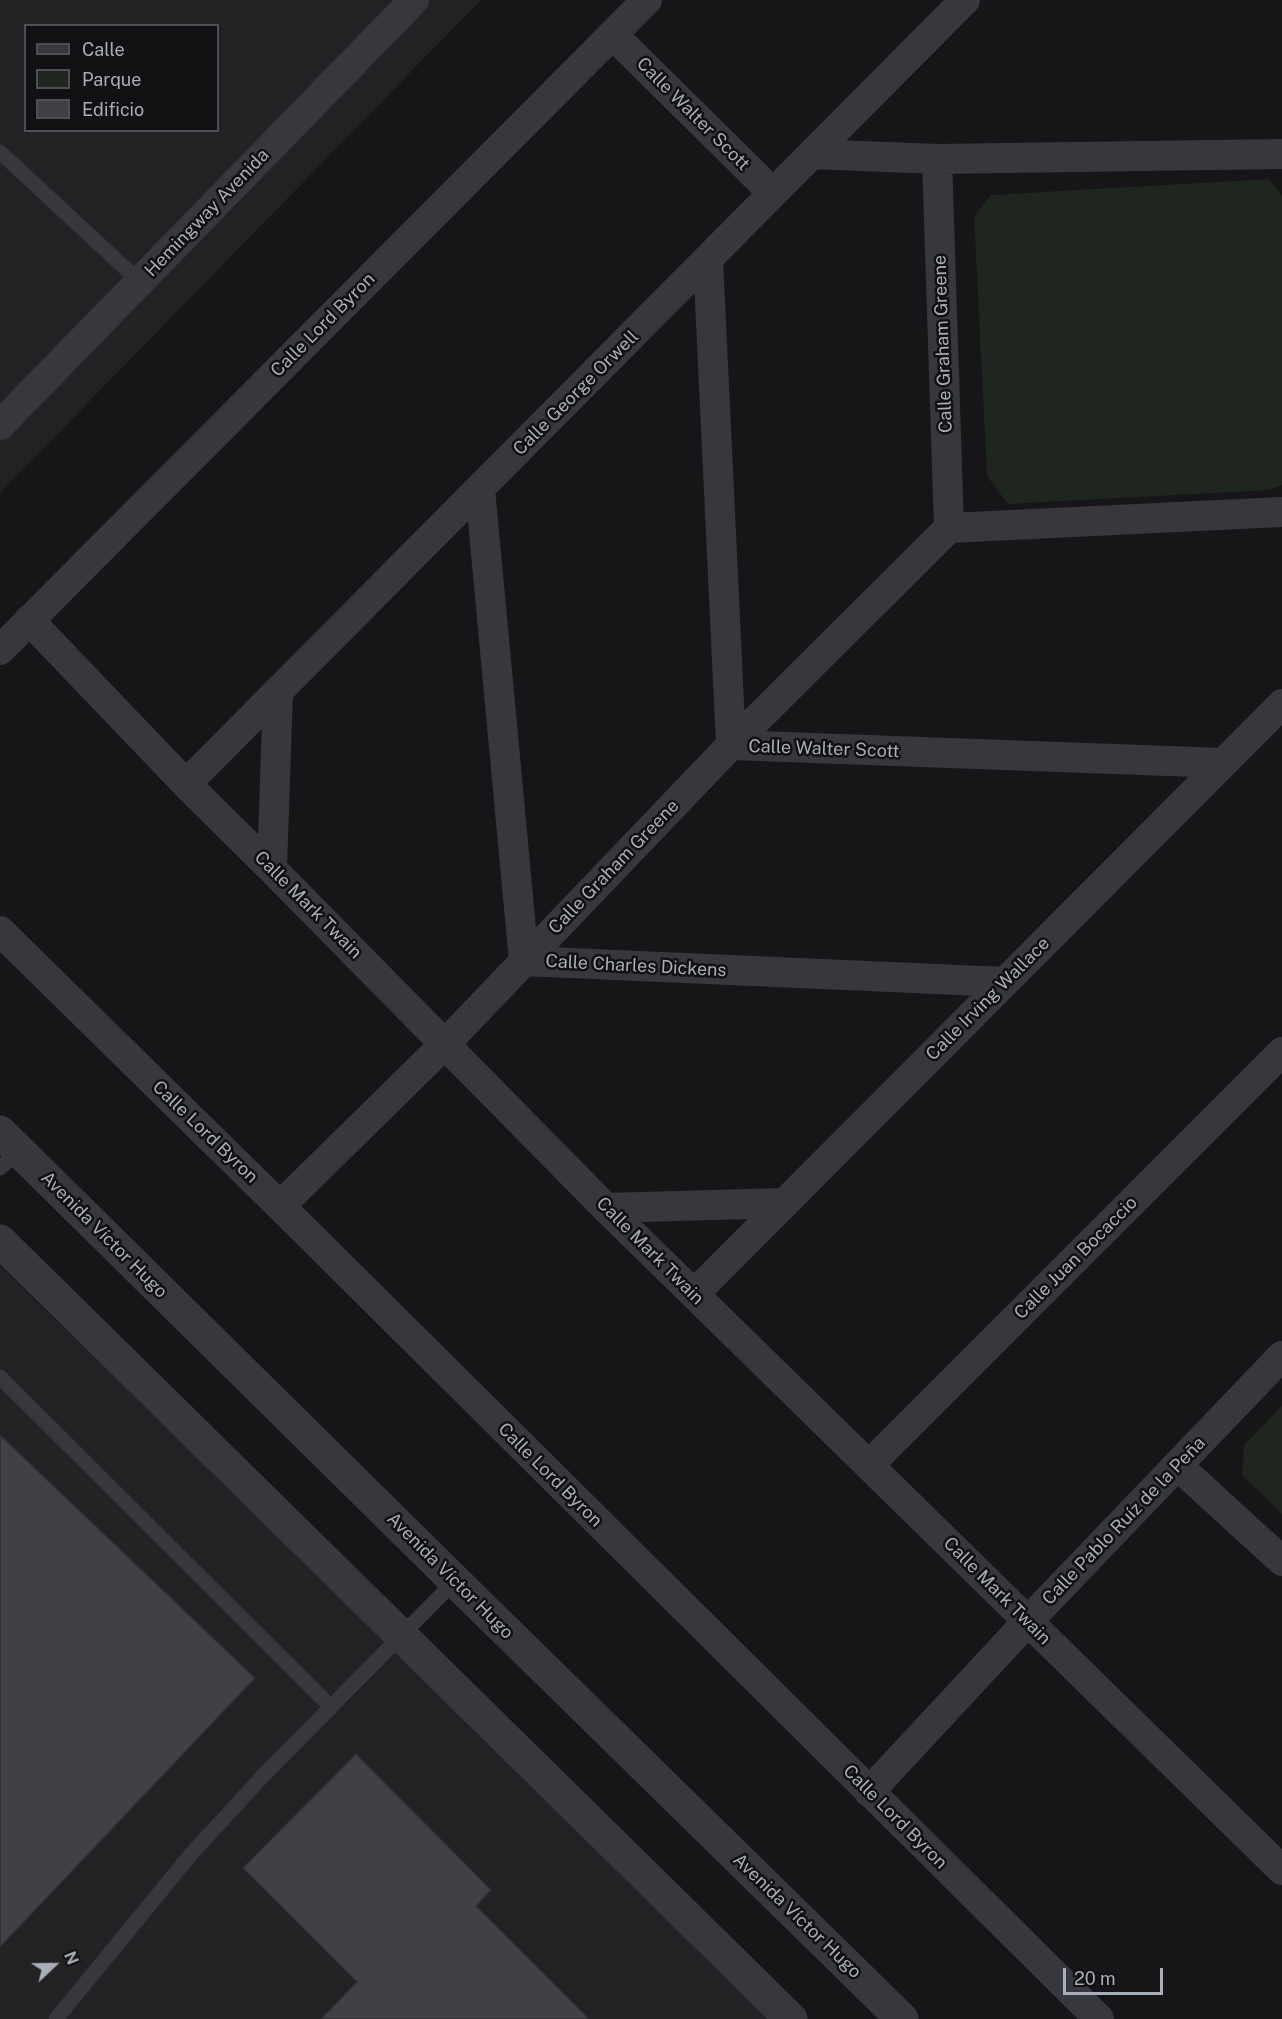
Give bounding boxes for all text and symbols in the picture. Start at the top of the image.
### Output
legend [24,24,219,132]
text: Calle [82,39,125,60]
street label: Calle Walter Scott [632,53,754,175]
text: Parque [82,69,142,90]
text: Edificio [82,99,144,120]
street label: Hemingway Avenida [140,145,274,281]
street label: Calle Graham Greene [929,255,957,433]
street label: Calle Lord Byron [266,268,380,382]
street label: Calle George Orwell [509,326,643,460]
street label: Calle Walter Scott [748,736,900,762]
street label: Calle Graham Greene [544,795,684,939]
street label: Calle Mark Twain [250,847,366,963]
street label: Calle Irving Wallace [922,933,1054,1065]
street label: Calle Charles Dickens [545,950,727,982]
street label: Calle Lord Byron [148,1076,262,1188]
street label: Avenida Víctor Hugo [36,1167,172,1303]
street label: Calle Juan Bocaccio [1010,1192,1142,1324]
street label: Calle Mark Twain [592,1193,708,1309]
street label: Calle Lord Byron [493,1418,607,1532]
street label: Calle Pablo Ruíz de la Peña [1038,1432,1210,1610]
street label: Avenida Víctor Hugo [382,1508,518,1644]
street label: Calle Mark Twain [939,1533,1055,1649]
street label: Calle Lord Byron [838,1760,952,1874]
street label: Avenida Víctor Hugo [728,1849,866,1983]
north arrow [24,1935,84,1995]
text: N [60,1949,82,1967]
scale bar [1066,1956,1166,1994]
text: 20 m [1074,1968,1116,1989]

